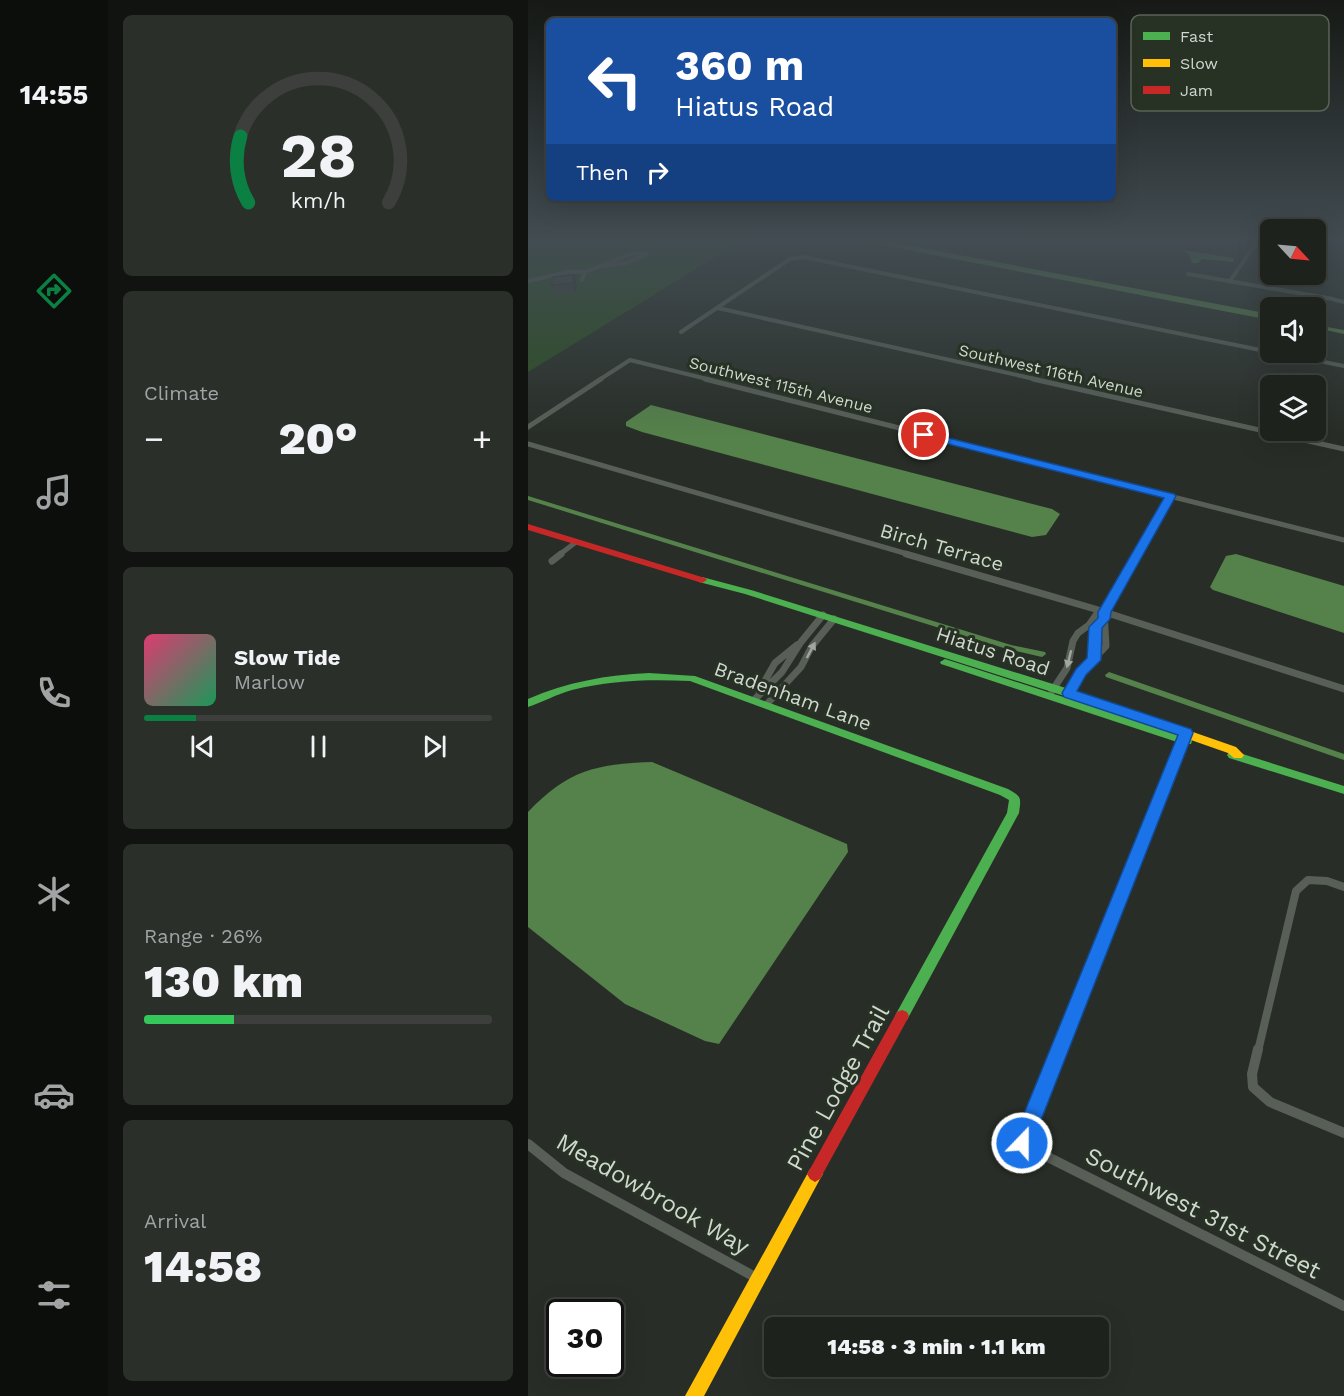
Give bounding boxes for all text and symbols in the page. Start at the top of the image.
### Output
legend [1131,15,1329,111]
text: Fast [1180,27,1213,46]
text: 360 m [675,41,804,90]
icon: left [576,42,654,120]
text: Slow [1180,54,1218,73]
text: 14:55 [20,79,88,111]
text: Jam [1180,81,1213,100]
text: Hiatus Road [675,91,834,123]
text: 28 [280,119,356,192]
icon: right [641,156,674,189]
text: Then [576,160,629,185]
text: km/h [290,188,346,213]
north arrow [1260,219,1326,285]
map controls [1260,219,1326,441]
icon: directions [33,270,75,312]
button: sound [1260,297,1326,363]
street label: Southwest 116th Avenue [957,340,1145,402]
street label: Southwest 115th Avenue [687,353,875,417]
button: layers [1260,375,1326,441]
text: Climate [144,381,219,405]
pin [898,409,949,460]
text: 20° [278,412,358,465]
icon: arrive [907,418,940,451]
text: − [144,419,164,458]
text: + [472,419,492,458]
icon: music [33,471,75,513]
street label: Birch Terrace [877,518,1007,576]
street label: Hiatus Road [933,621,1053,681]
one-way arrow [806,641,816,658]
text: Slow Tide [234,645,341,670]
one-way arrow [1063,650,1073,668]
street label: Bradenham Lane [711,656,875,736]
text: Marlow [234,670,305,694]
icon: phone [33,672,75,714]
icon: previous [186,730,219,763]
icon: pause [302,730,335,763]
icon: next [418,730,451,763]
icon: climate [33,873,75,915]
text: Range · 26% [144,924,262,948]
text: 130 km [144,955,303,1008]
street label: Pine Lodge Trail [781,1000,895,1176]
icon: car [33,1074,75,1116]
position arrow [990,1111,1054,1175]
street label: Meadowbrook Way [552,1127,755,1261]
street label: Southwest 31st Street [1081,1141,1325,1285]
text: Arrival [144,1209,206,1233]
text: 14:58 [144,1240,262,1293]
icon: filters [33,1274,75,1316]
speed limit sign: 30 [546,1299,624,1377]
text: 14:58 · 3 min · 1.1 km [827,1334,1046,1359]

